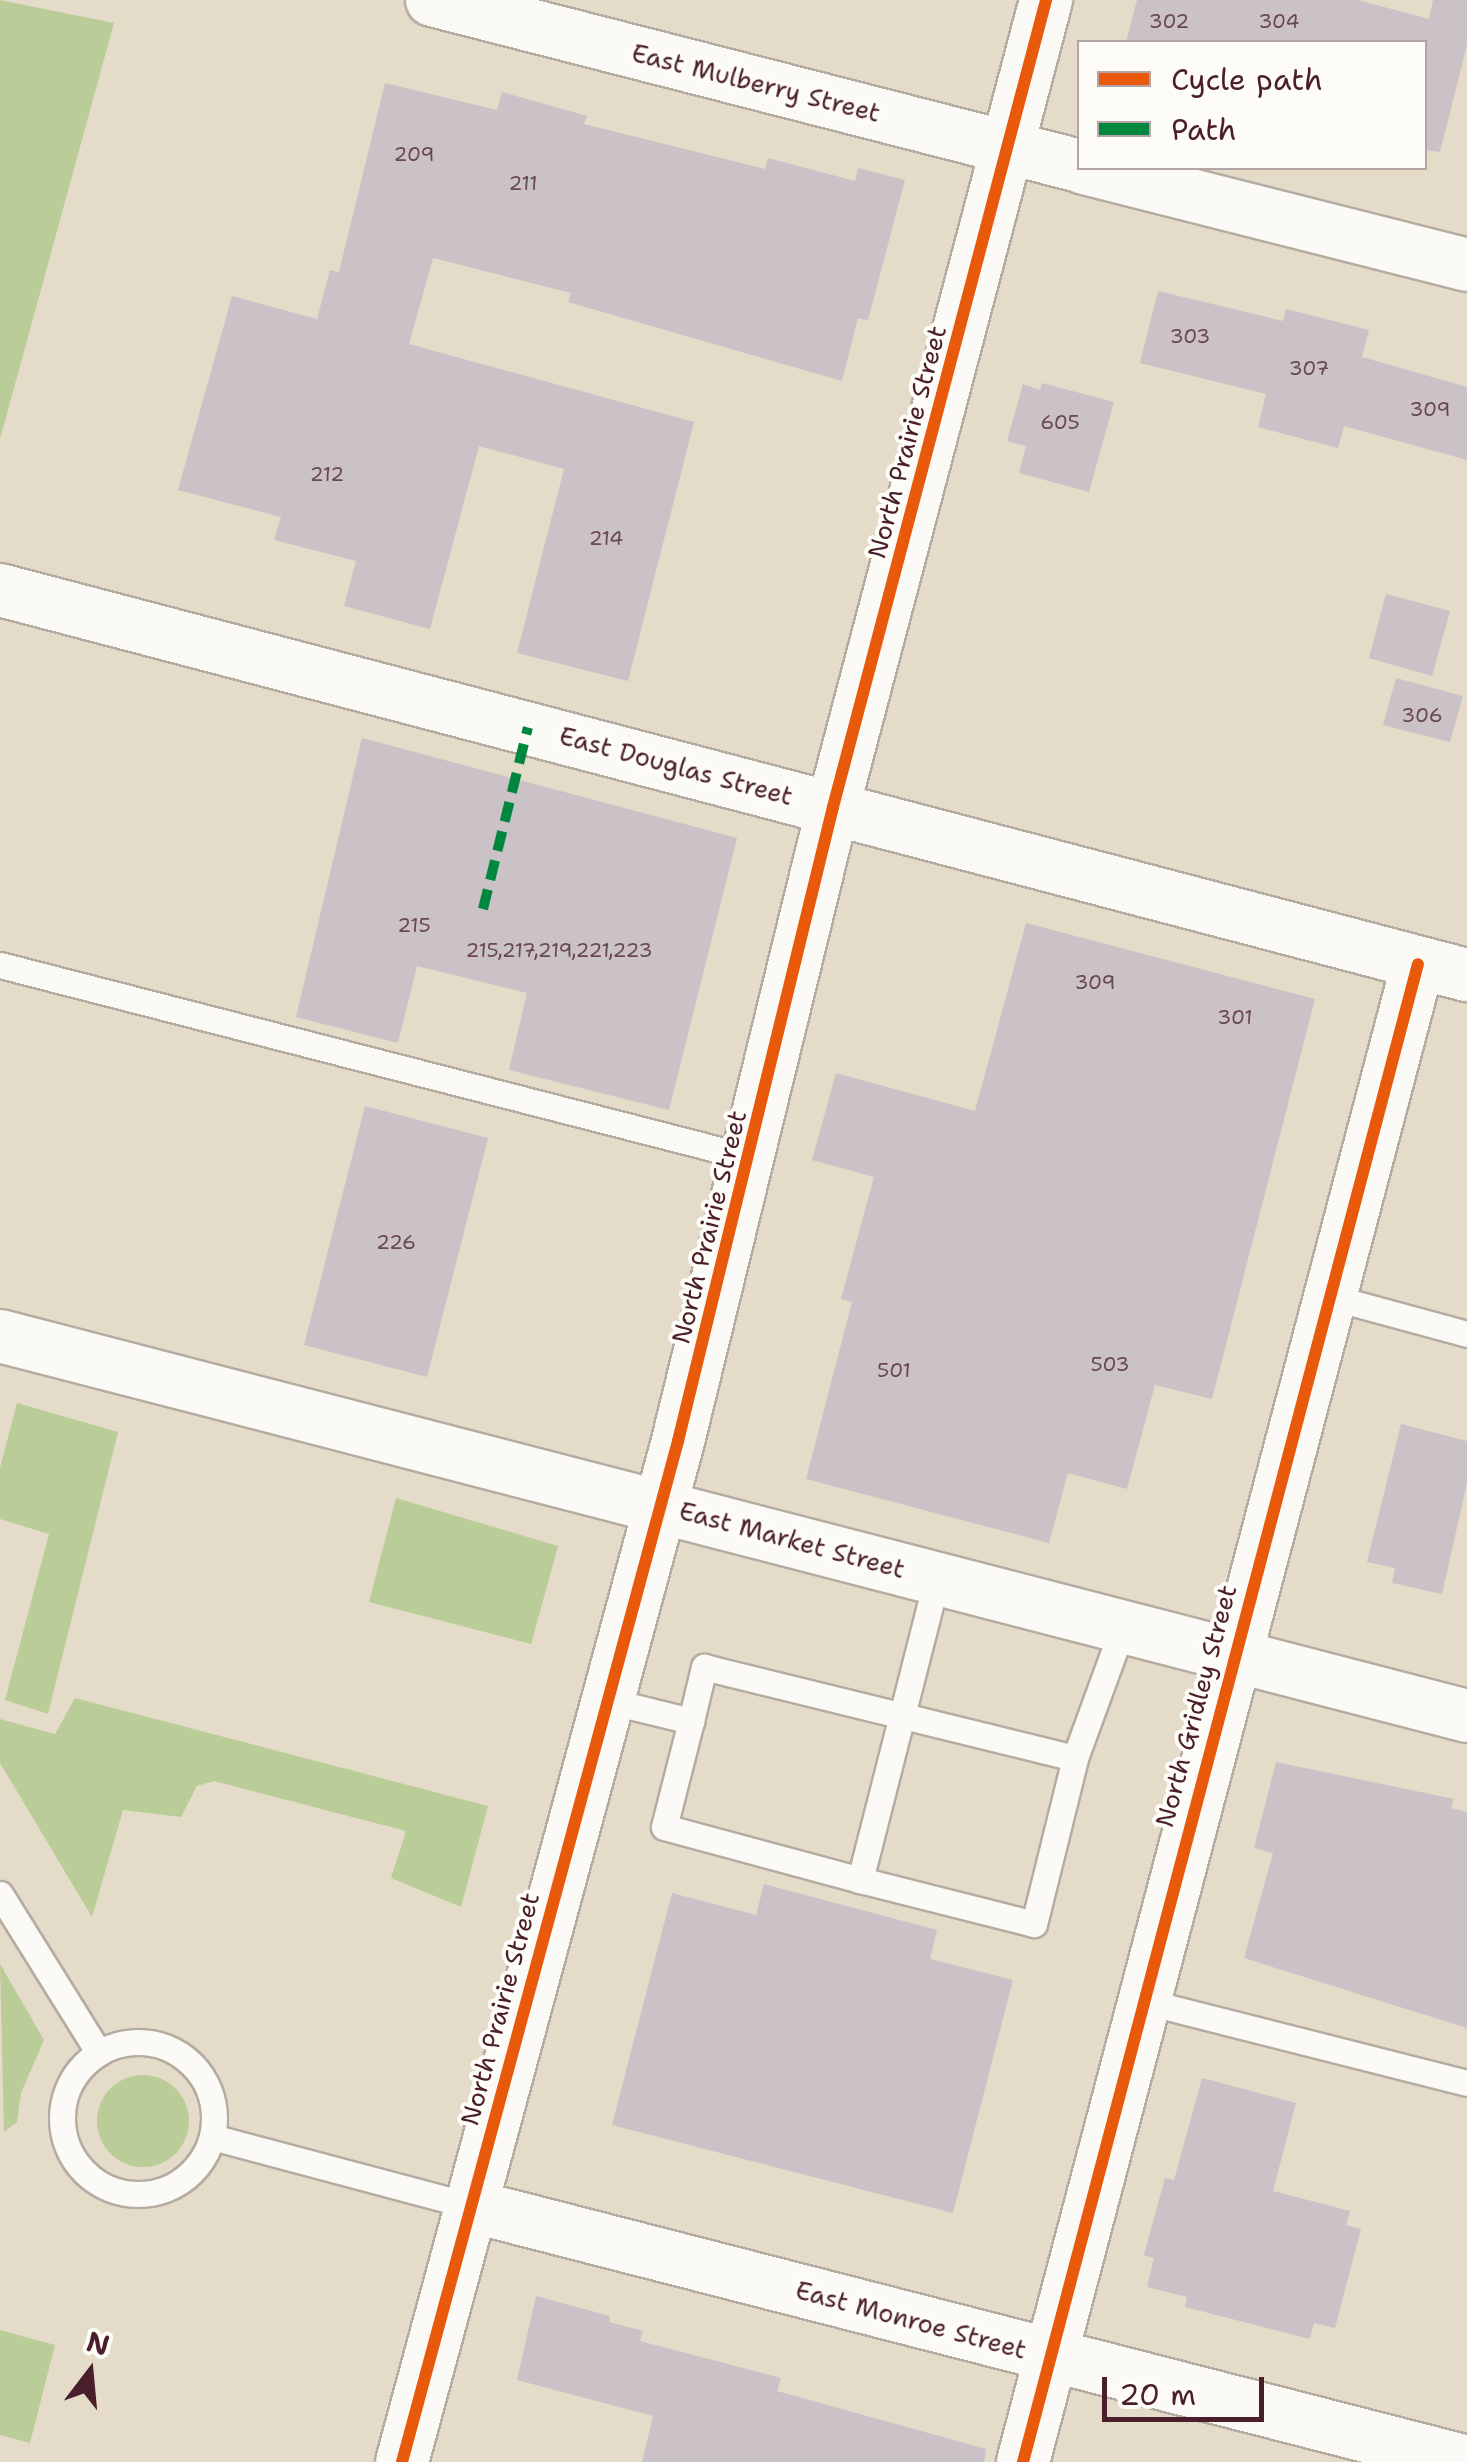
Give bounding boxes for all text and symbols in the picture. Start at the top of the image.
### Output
house number: 302 [1149,9,1189,33]
house number: 304 [1258,9,1300,33]
street label: East Mulberry Street [629,38,883,128]
legend [1077,40,1427,170]
text: Cycle path [1171,59,1323,100]
text: Path [1171,109,1237,150]
house number: 209 [394,142,434,166]
house number: 211 [508,171,538,195]
street label: North Prairie Street [862,322,952,562]
house number: 303 [1170,324,1210,348]
house number: 307 [1289,356,1329,380]
house number: 309 [1409,397,1451,421]
house number: 605 [1040,410,1080,434]
house number: 212 [310,462,344,486]
house number: 214 [589,526,623,550]
house number: 306 [1401,703,1443,727]
street label: East Douglas Street [556,720,796,812]
house number: 215 [397,913,431,937]
house number: 215,217,219,221,223 [466,938,652,962]
house number: 309 [1074,970,1116,994]
house number: 301 [1217,1005,1253,1029]
street label: North Prairie Street [665,1107,753,1347]
house number: 226 [376,1230,416,1254]
house number: 503 [1090,1352,1130,1376]
house number: 501 [877,1358,911,1382]
street label: East Market Street [676,1495,908,1585]
street label: North Gridley Street [1149,1582,1243,1830]
street label: North Prairie Street [455,1889,545,2129]
street label: East Monroe Street [792,2275,1030,2365]
north arrow [40,2322,140,2422]
text: N [82,2322,114,2364]
scale bar [1107,2357,1270,2419]
text: 20 m [1119,2374,1196,2415]

